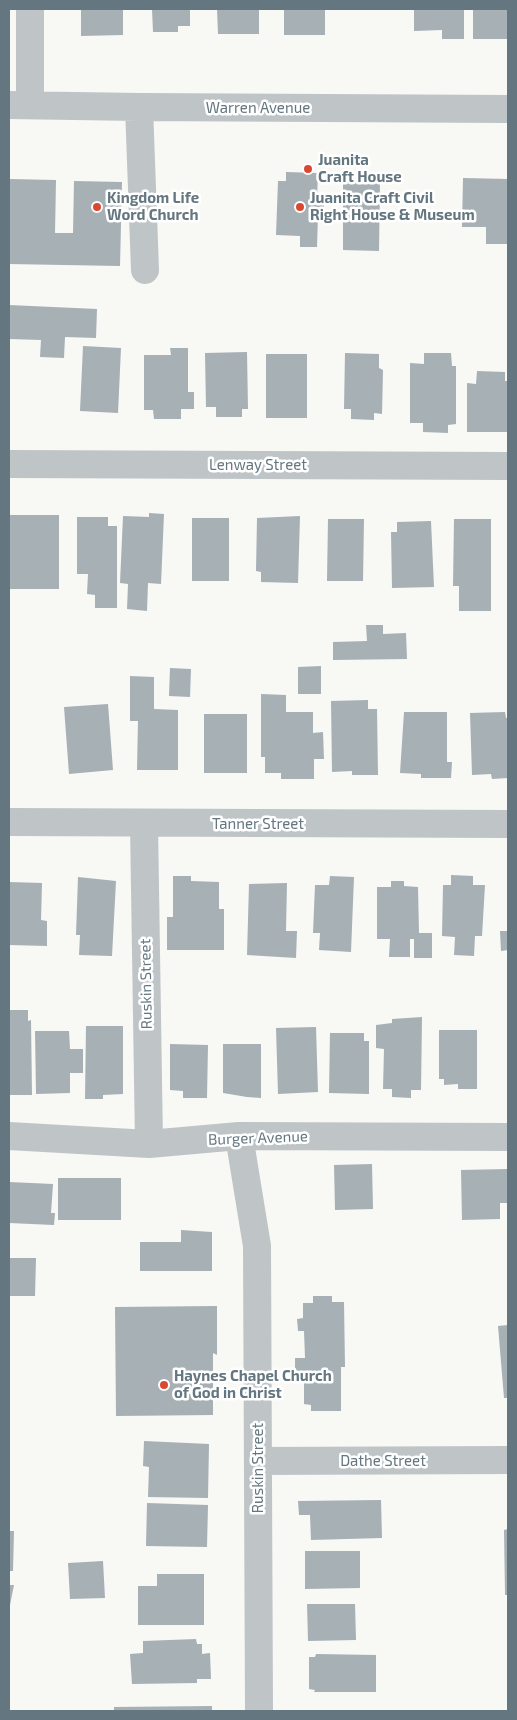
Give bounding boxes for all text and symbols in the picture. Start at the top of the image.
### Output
street label: Warren Avenue [206,99,310,117]
place label: Juanita Craft House [318,151,402,186]
marker: Juanita Craft House [302,163,314,175]
place label: Kingdom Life Word Church [107,189,199,224]
place label: Juanita Craft Civil Right House & Museum [310,189,475,224]
marker: Kingdom Life Word Church [91,201,103,213]
marker: Juanita Craft Civil Right House & Museum [294,201,306,213]
street label: Lenway Street [209,456,307,474]
street label: Tanner Street [212,815,304,833]
street label: Ruskin Street [136,939,156,1029]
street label: Burger Avenue [208,1127,308,1149]
place label: Haynes Chapel Church of God in Christ [174,1367,332,1402]
marker: Haynes Chapel Church of God in Christ [158,1379,170,1391]
street label: Ruskin Street [249,1423,267,1513]
street label: Dathe Street [340,1452,426,1470]

